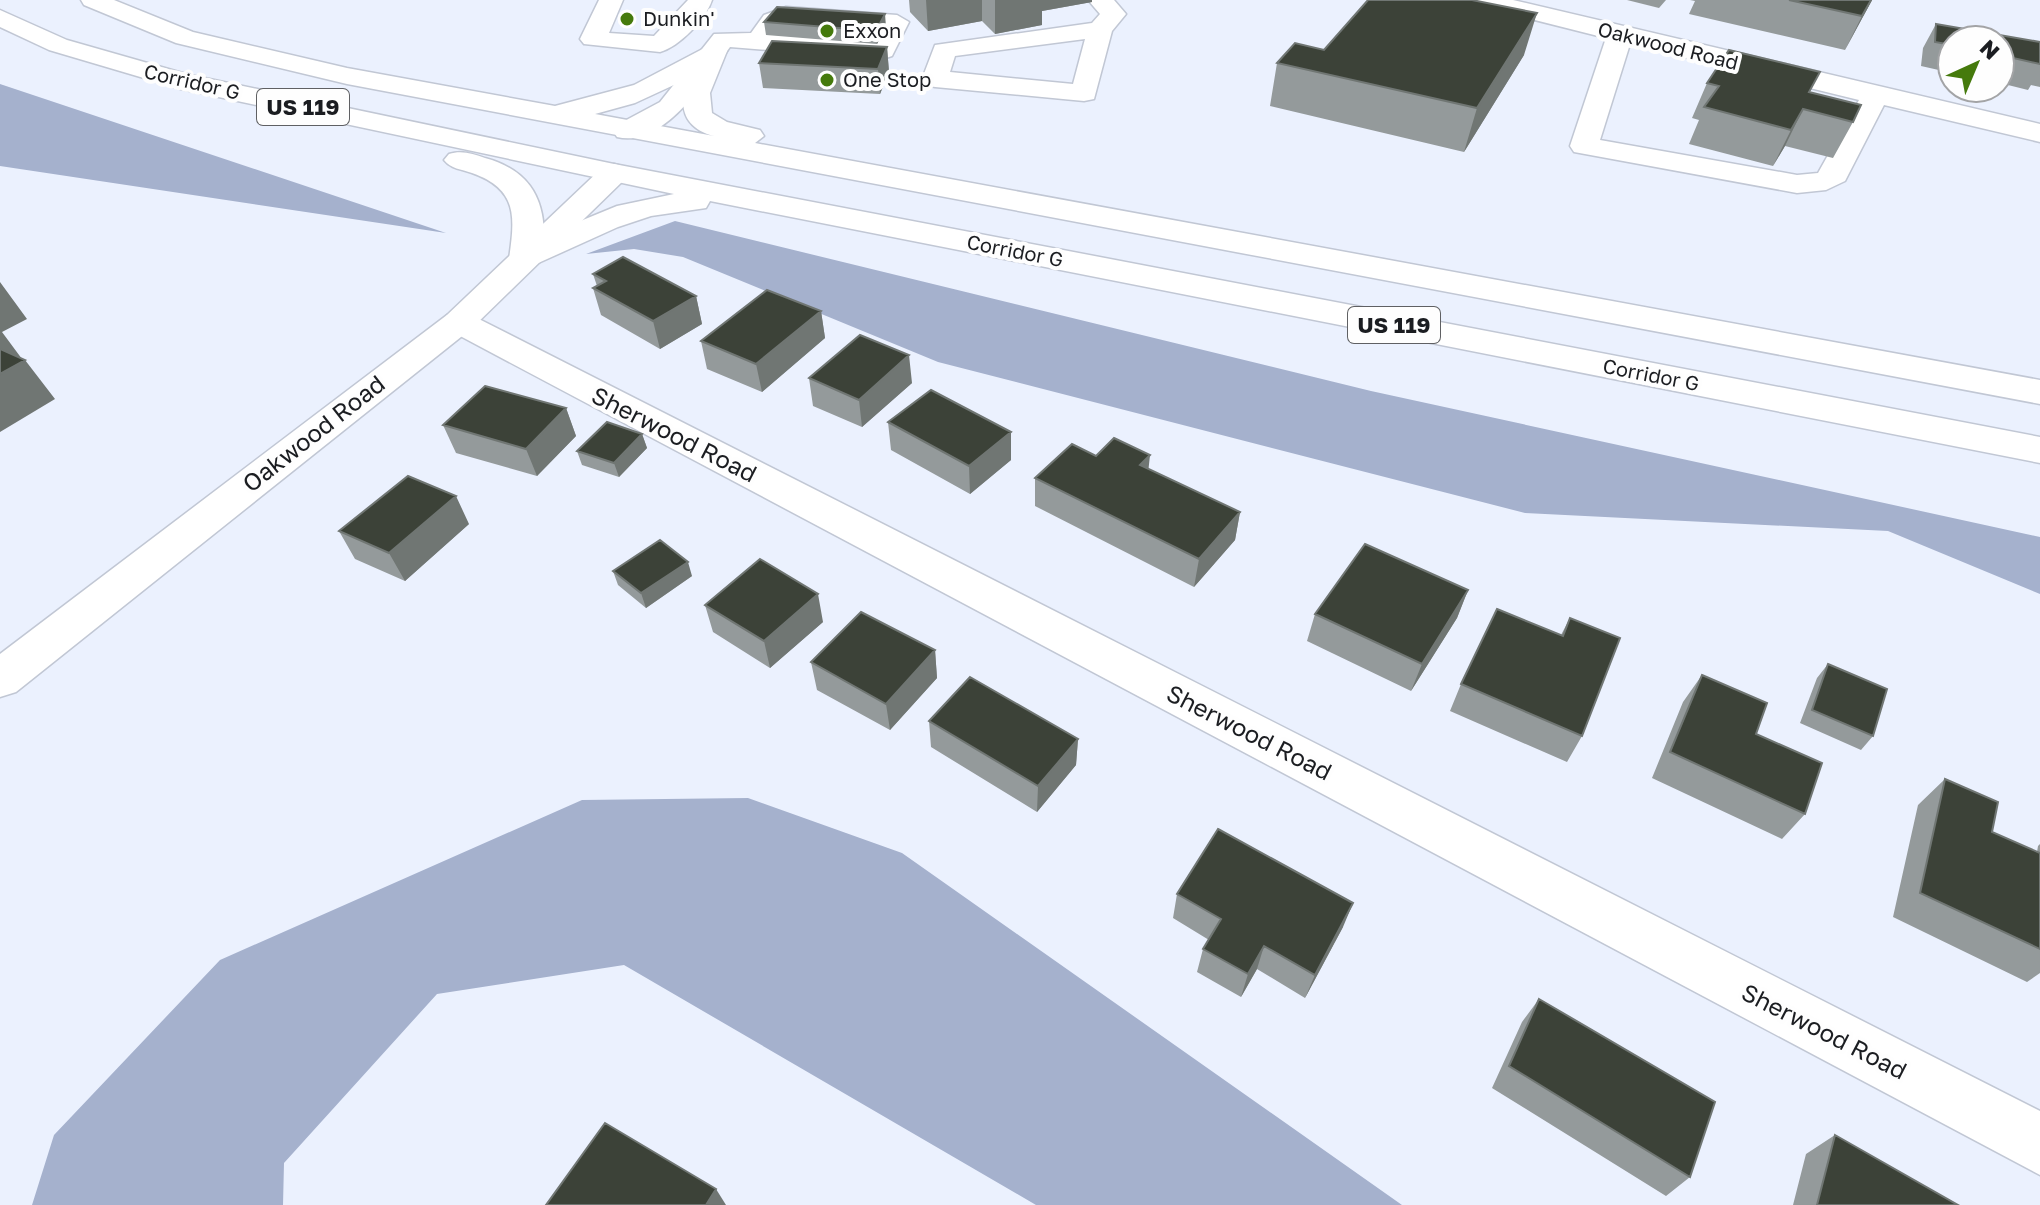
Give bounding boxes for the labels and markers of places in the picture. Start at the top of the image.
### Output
place label: Dunkin' [643,6,715,30]
marker: Dunkin' [618,10,636,28]
place label: Exxon [843,18,901,42]
marker: Exxon [818,22,836,40]
place label: One Stop [843,67,931,91]
marker: One Stop [818,71,836,89]

